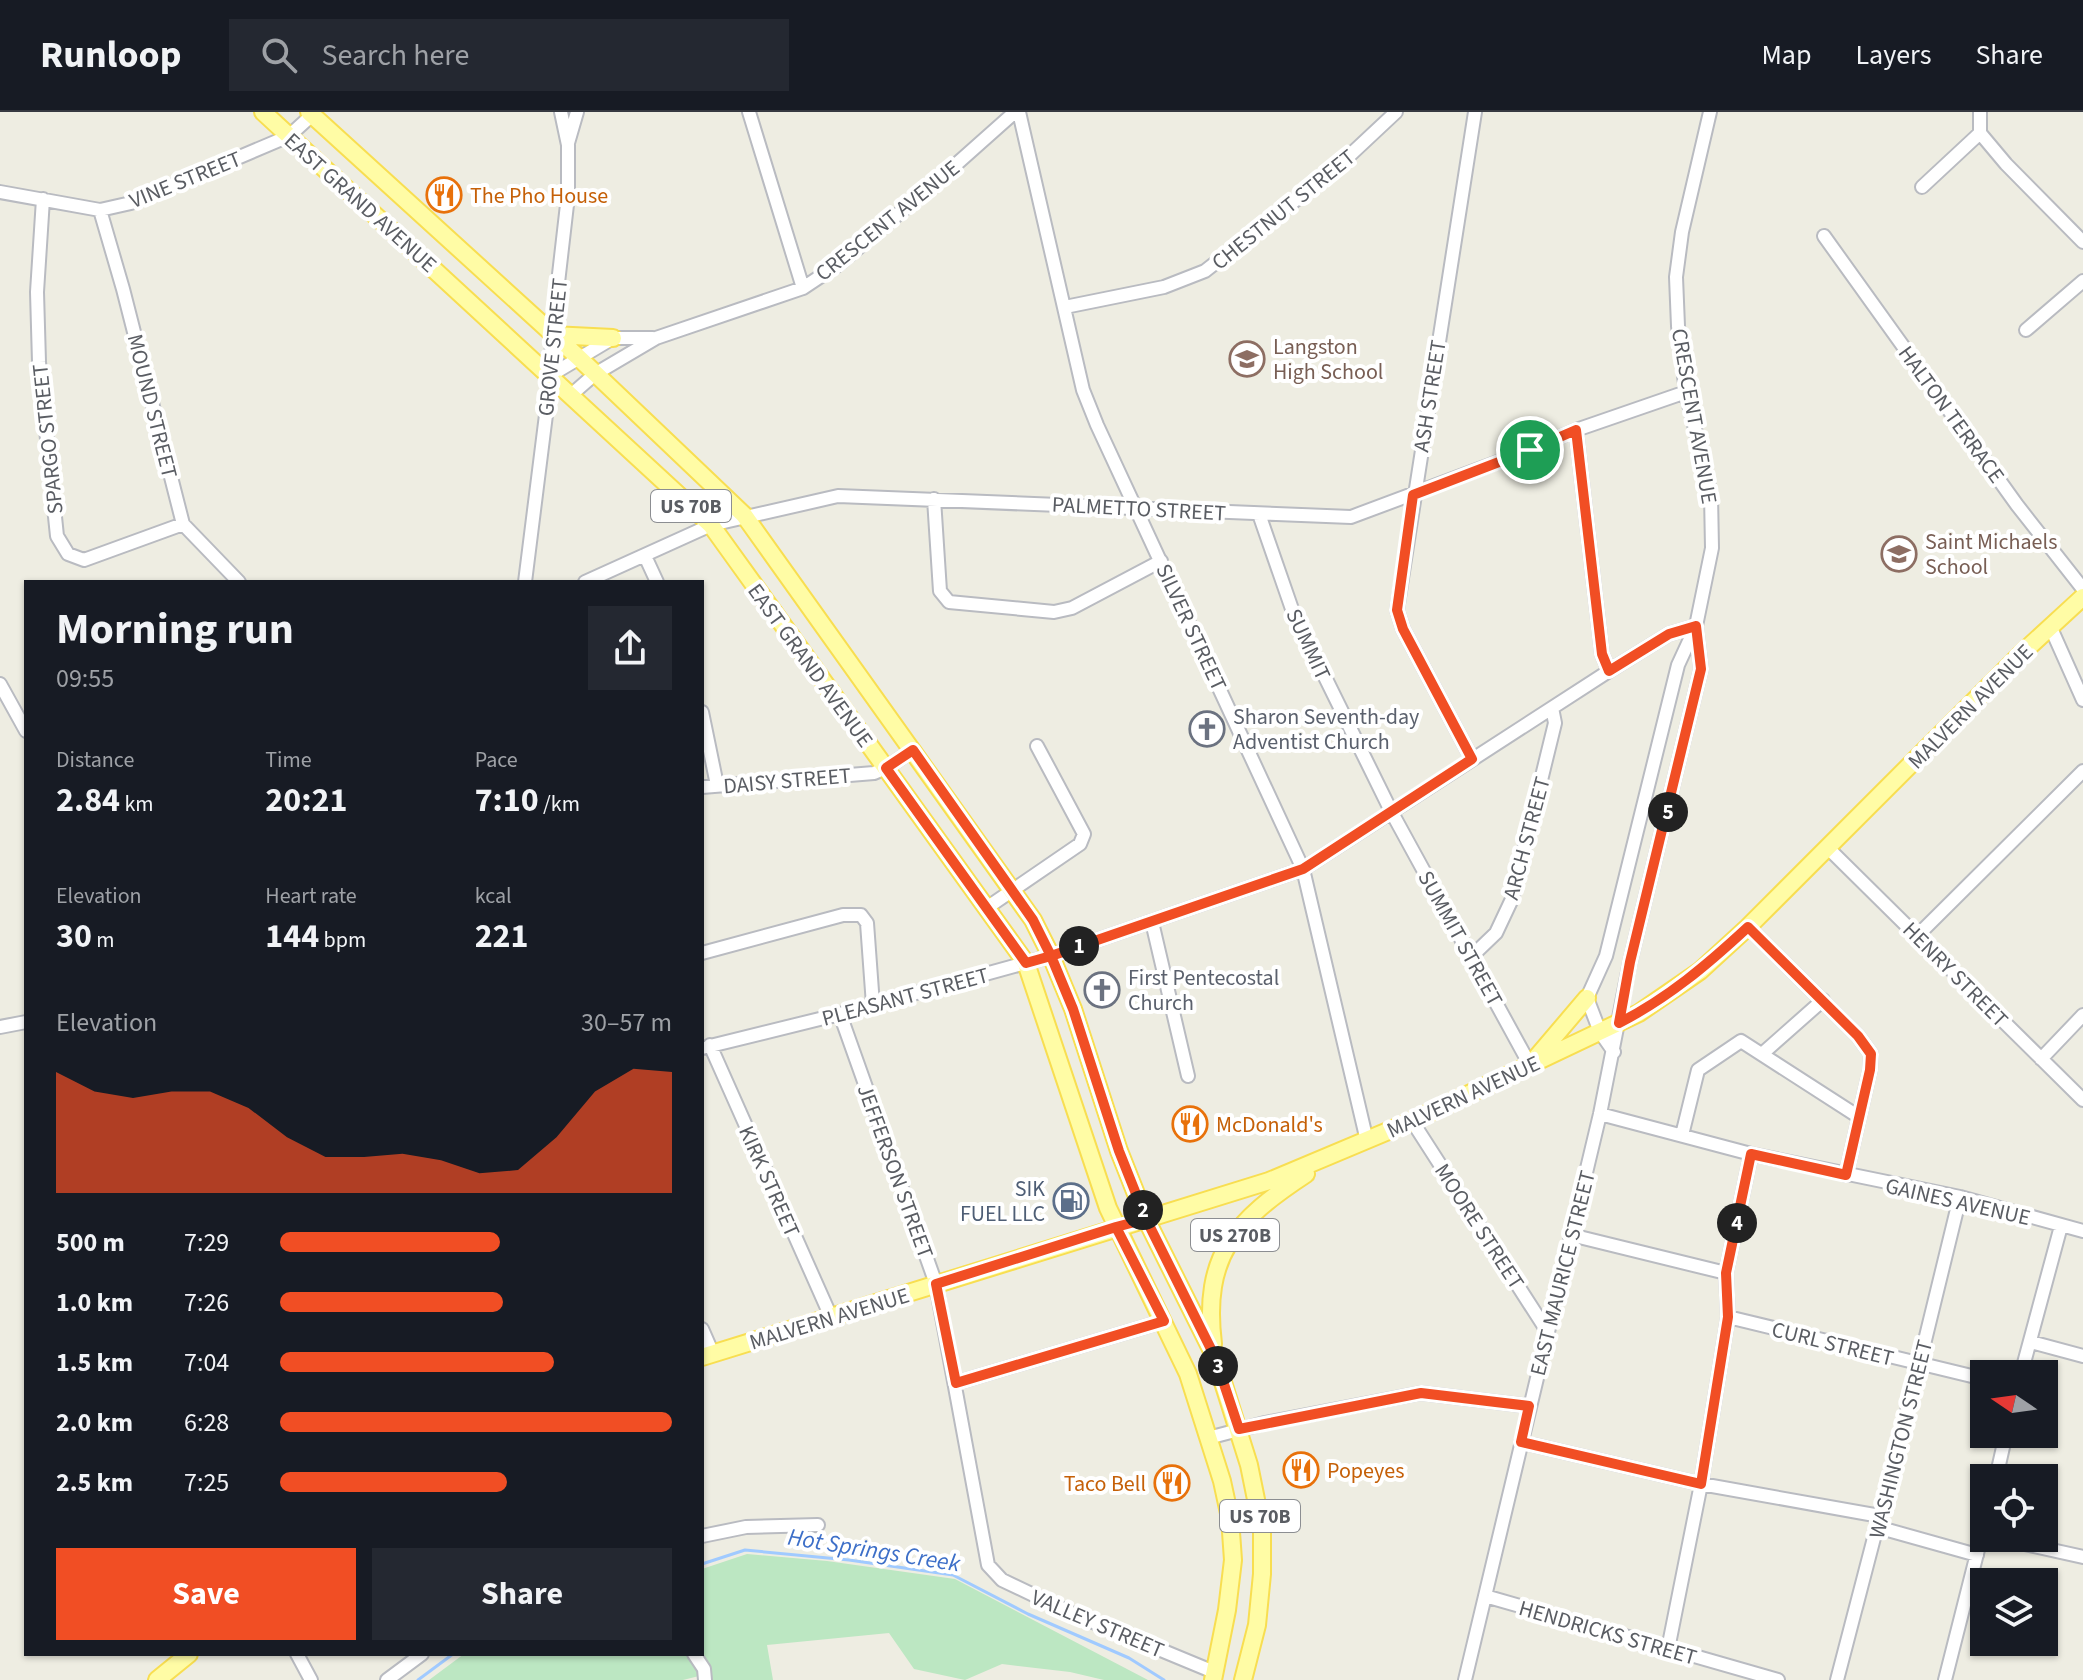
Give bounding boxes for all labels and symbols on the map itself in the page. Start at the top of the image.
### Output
street label: EAST GRAND AVENUE [277,125,444,280]
street label: CHESTNUT STREET [1205,142,1363,278]
street label: VINE STREET [125,143,246,217]
street label: CRESCENT AVENUE [809,152,967,289]
restaurant icon: The Pho House [425,176,463,214]
place label: The Pho House [470,180,608,212]
street label: GROVE STREET [530,276,576,418]
street label: CRESCENT AVENUE [1663,326,1725,506]
street label: MOUND STREET [119,331,185,482]
place label: Langston High School [1273,331,1383,388]
street label: ASH STREET [1405,338,1455,454]
street label: HALTON TERRACE [1890,339,2012,490]
school or university icon: Langston High School [1228,340,1266,378]
street label: SPARGO STREET [24,362,72,516]
pin [1496,416,1564,484]
street label: PALMETTO STREET [1051,488,1227,530]
road number: US 70B [651,490,731,522]
place label: Saint Michaels School [1925,526,2057,583]
school or university icon: Saint Michaels School [1880,535,1918,573]
street label: SILVER STREET [1148,559,1235,696]
street label: EAST GRAND AVENUE [740,577,881,754]
street label: SUMMIT [1278,603,1339,686]
street label: MALVERN AVENUE [1901,637,2041,777]
place label: Sharon Seventh-day Adventist Church [1233,701,1420,758]
church icon: Sharon Seventh-day Adventist Church [1188,710,1226,748]
street label: DAISY STREET [722,759,852,803]
street label: ARCH STREET [1495,773,1559,903]
pin: 5 [1648,792,1688,832]
street label: SUMMIT STREET [1410,865,1511,1012]
street label: HENRY STREET [1895,915,2016,1035]
pin: 1 [1059,926,1099,966]
street label: PLEASANT STREET [818,959,992,1035]
place label: First Pentecostal Church [1128,962,1279,1019]
church icon: First Pentecostal Church [1083,971,1121,1009]
street label: MALVERN AVENUE [1382,1047,1545,1146]
street label: JEFFERSON STREET [849,1080,942,1263]
restaurant icon: McDonald's [1171,1105,1209,1143]
place label: McDonald's [1216,1109,1323,1141]
street label: KIRK STREET [730,1121,808,1242]
street label: MOORE STREET [1426,1157,1532,1296]
street label: EAST MAURICE STREET [1522,1167,1604,1379]
street label: GAINES AVENUE [1882,1170,2033,1234]
place label: SIK FUEL LLC [960,1173,1045,1230]
fuel station icon: SIK FUEL LLC [1052,1182,1090,1220]
pin: 2 [1123,1190,1163,1230]
pin: 4 [1717,1203,1757,1243]
road number: US 270B [1191,1219,1279,1251]
street label: MALVERN AVENUE [745,1279,913,1358]
street label: CURL STREET [1768,1313,1897,1375]
street label: WASHINGTON STREET [1861,1336,1941,1542]
pin: 3 [1198,1346,1238,1386]
north arrow [1970,1360,2058,1448]
restaurant icon: Popeyes [1282,1451,1320,1489]
place label: Popeyes [1327,1455,1404,1487]
restaurant icon: Taco Bell [1153,1464,1191,1502]
place label: Taco Bell [1064,1468,1146,1500]
road number: US 70B [1220,1500,1300,1532]
water label: Hot Springs Creek [785,1520,963,1581]
street label: VALLEY STREET [1026,1582,1169,1666]
street label: HENDRICKS STREET [1515,1592,1701,1674]

